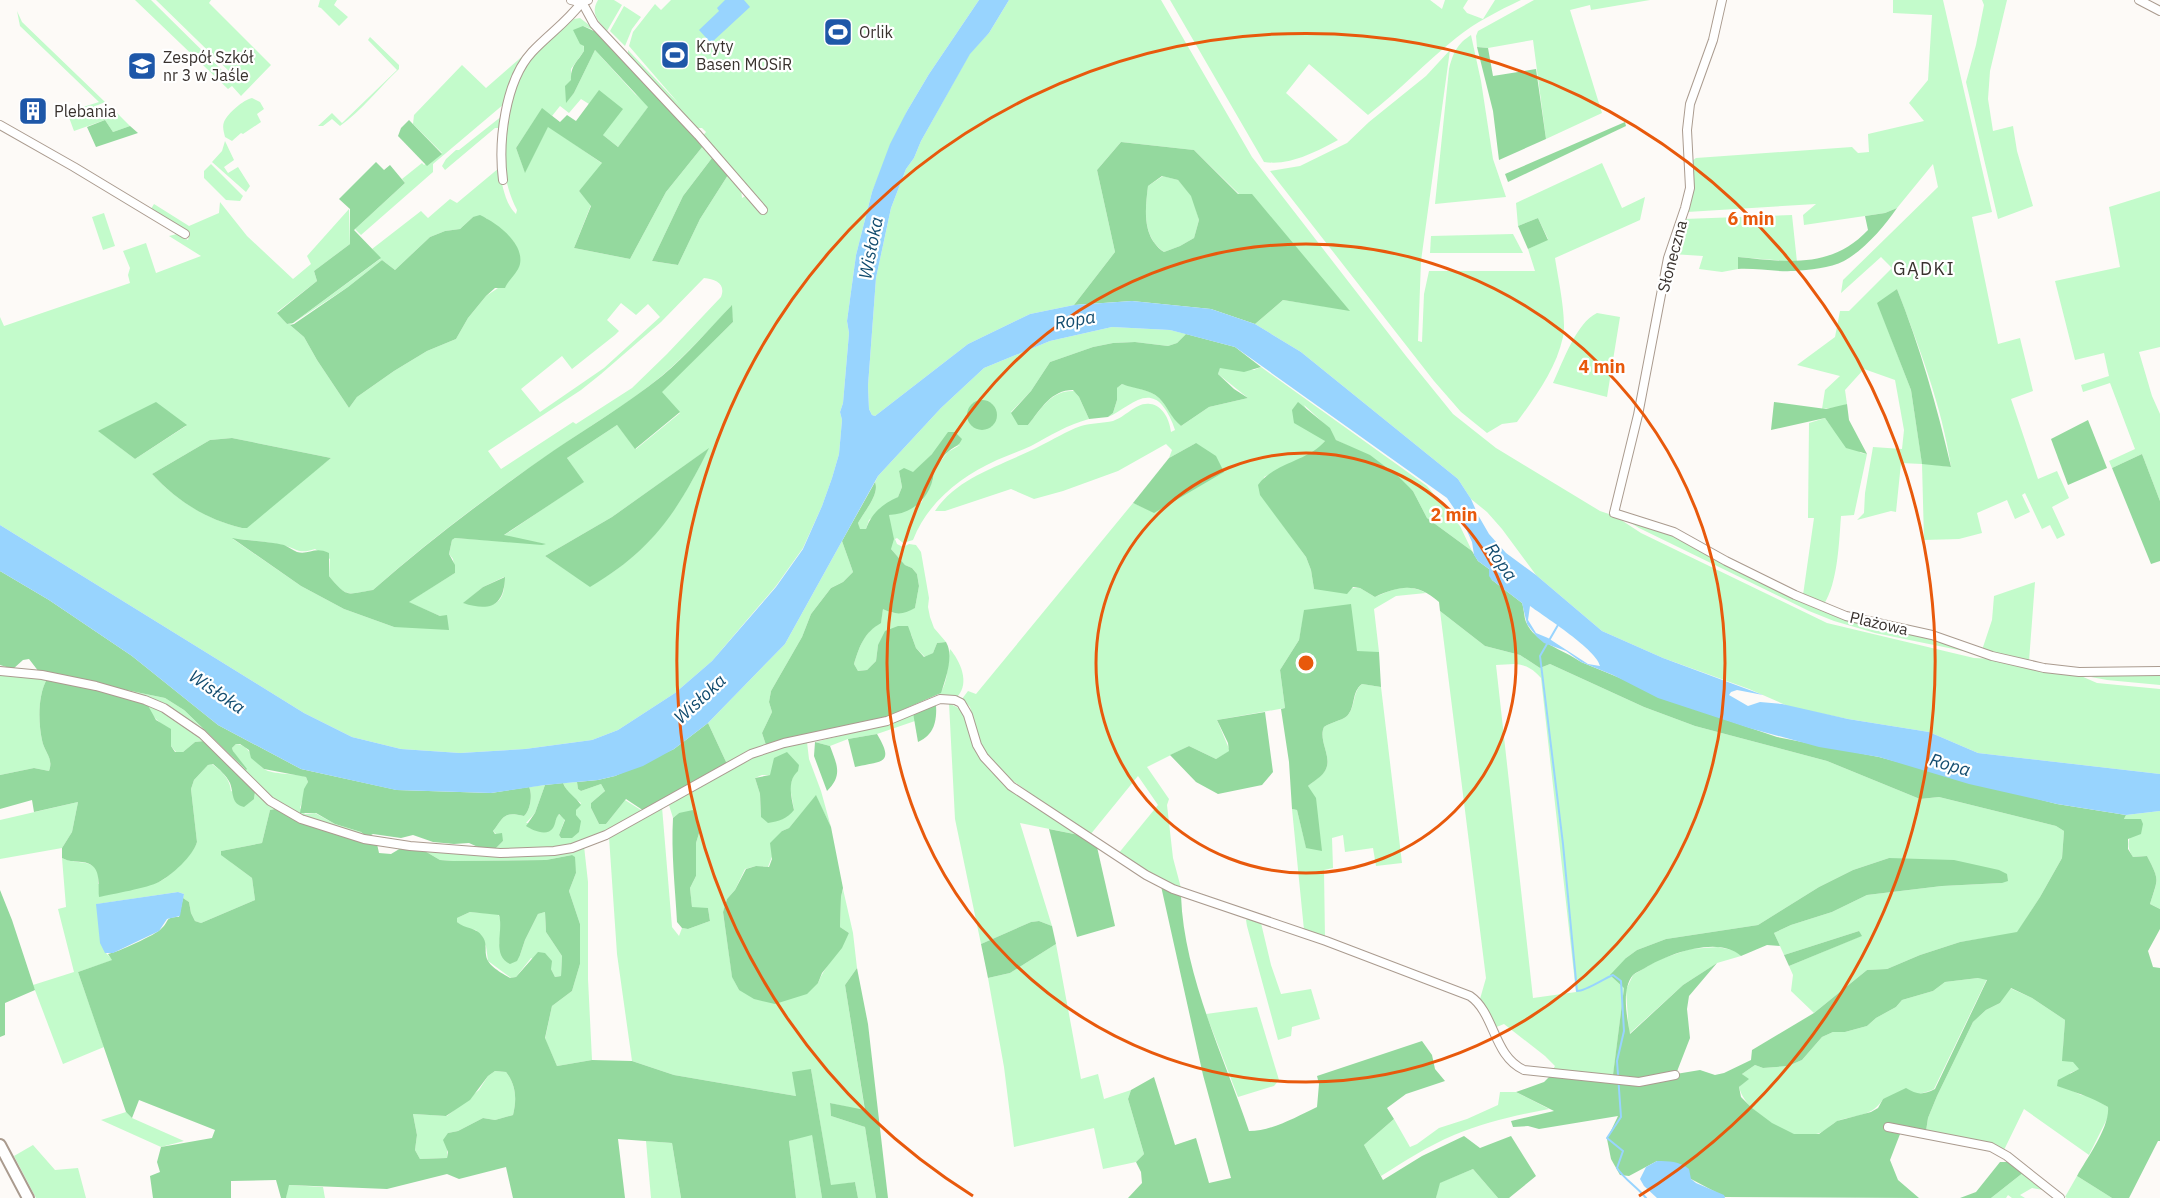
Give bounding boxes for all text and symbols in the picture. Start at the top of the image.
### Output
sports icon: Orlik [822,16,854,48]
place label: Orlik [859,22,894,42]
place label: Kryty Basen MOSiR [696,36,792,74]
sports icon: Kryty Basen MOSiR [659,39,691,71]
place label: Zespół Szkół nr 3 w Jaśle [163,47,254,85]
school or university icon: Zespół Szkół nr 3 w Jaśle [126,50,158,82]
building icon: Plebania [17,95,49,127]
place label: Plebania [54,101,117,121]
text: 6 min [1727,207,1775,230]
water label: Wisłoka [853,215,888,281]
street label: Słoneczna [1653,217,1691,294]
district label: GĄDKI [1893,257,1955,280]
water label: Ropa [1053,305,1097,334]
text: 4 min [1578,355,1626,378]
text: 2 min [1430,503,1478,526]
water label: Ropa [1480,538,1523,585]
street label: Plażowa [1848,607,1911,640]
centre of rings [1296,653,1316,673]
water label: Wisłoka [185,664,250,719]
water label: Wisłoka [669,669,731,729]
water label: Ropa [1927,748,1973,781]

